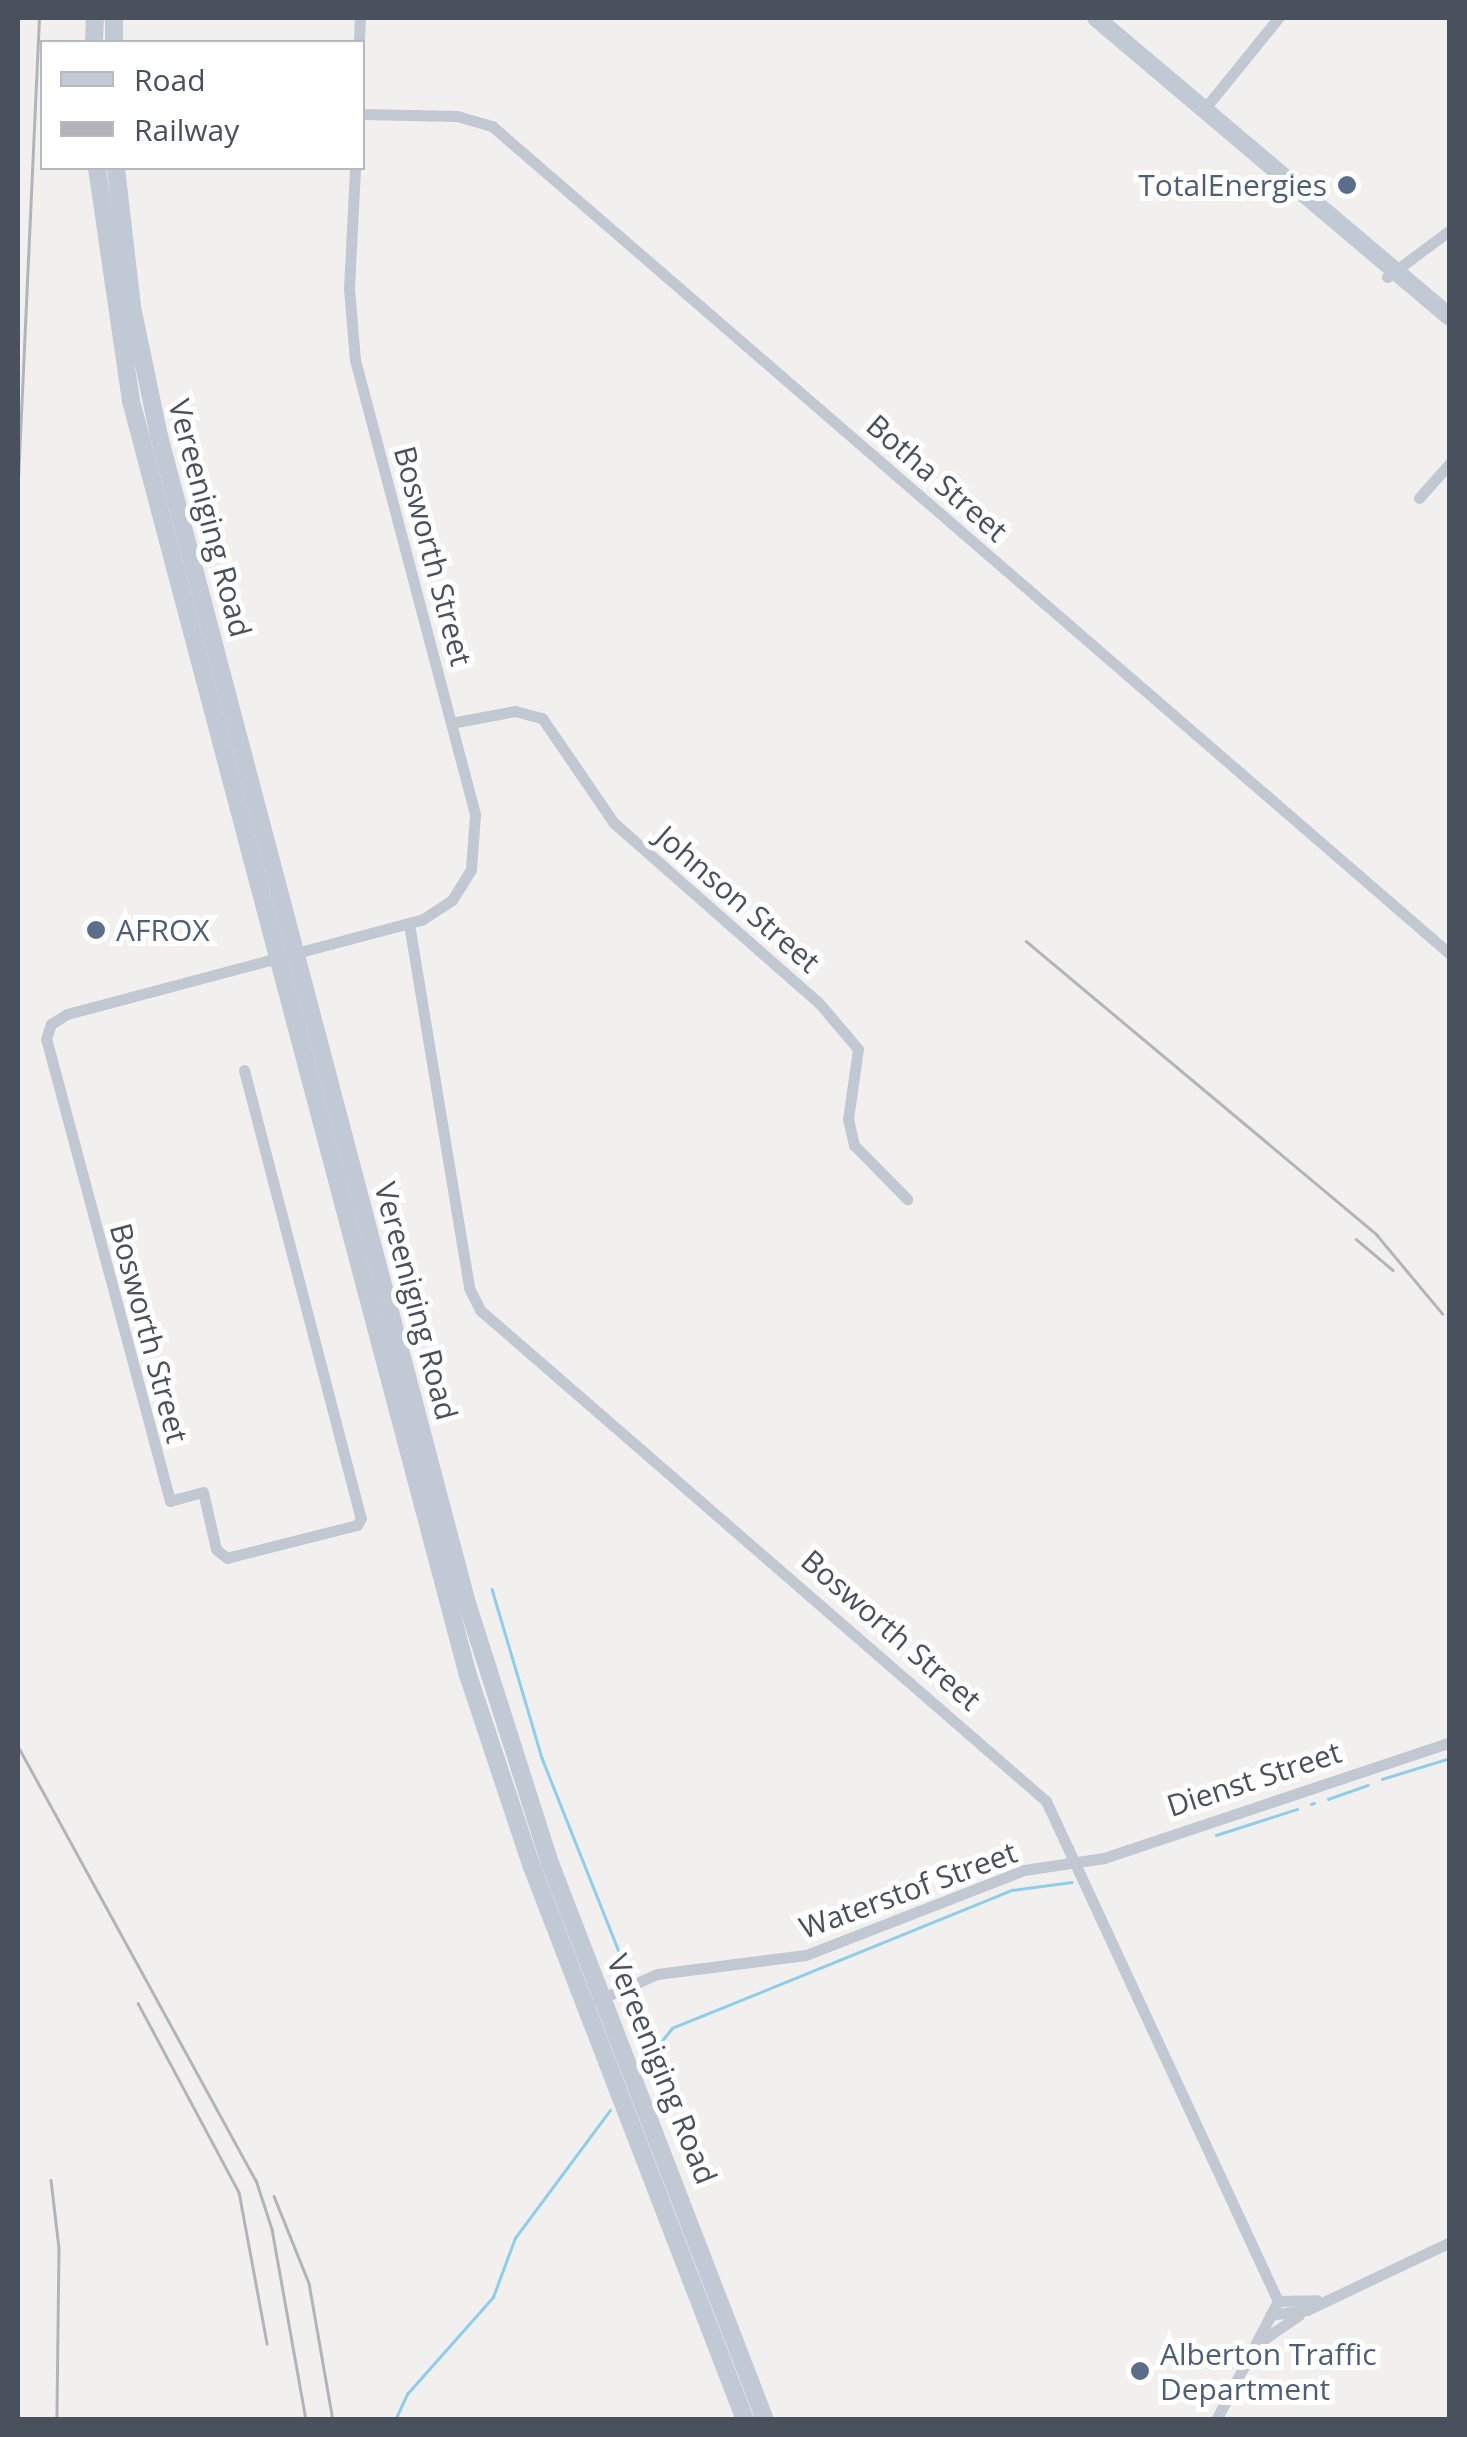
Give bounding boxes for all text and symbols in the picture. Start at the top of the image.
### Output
legend [40,40,365,170]
text: Road [134,59,206,100]
text: Railway [134,109,239,150]
place label: TotalEnergies [1138,167,1327,203]
marker: TotalEnergies [1336,174,1358,196]
street label: Vereeniging Road [161,395,259,641]
street label: Botha Street [859,407,1015,549]
street label: Bosworth Street [386,442,480,670]
street label: Johnson Street [649,818,827,980]
place label: AFROX [116,912,210,948]
marker: AFROX [85,919,107,941]
street label: Vereeniging Road [367,1178,465,1424]
street label: Bosworth Street [102,1219,196,1447]
street label: Bosworth Street [794,1542,988,1718]
street label: Dienst Street [1162,1734,1346,1824]
street label: Waterstof Street [794,1834,1022,1946]
street label: Vereeniging Road [599,1949,725,2189]
place label: Alberton Traffic Department [1160,2336,1377,2406]
marker: Alberton Traffic Department [1129,2360,1151,2382]

